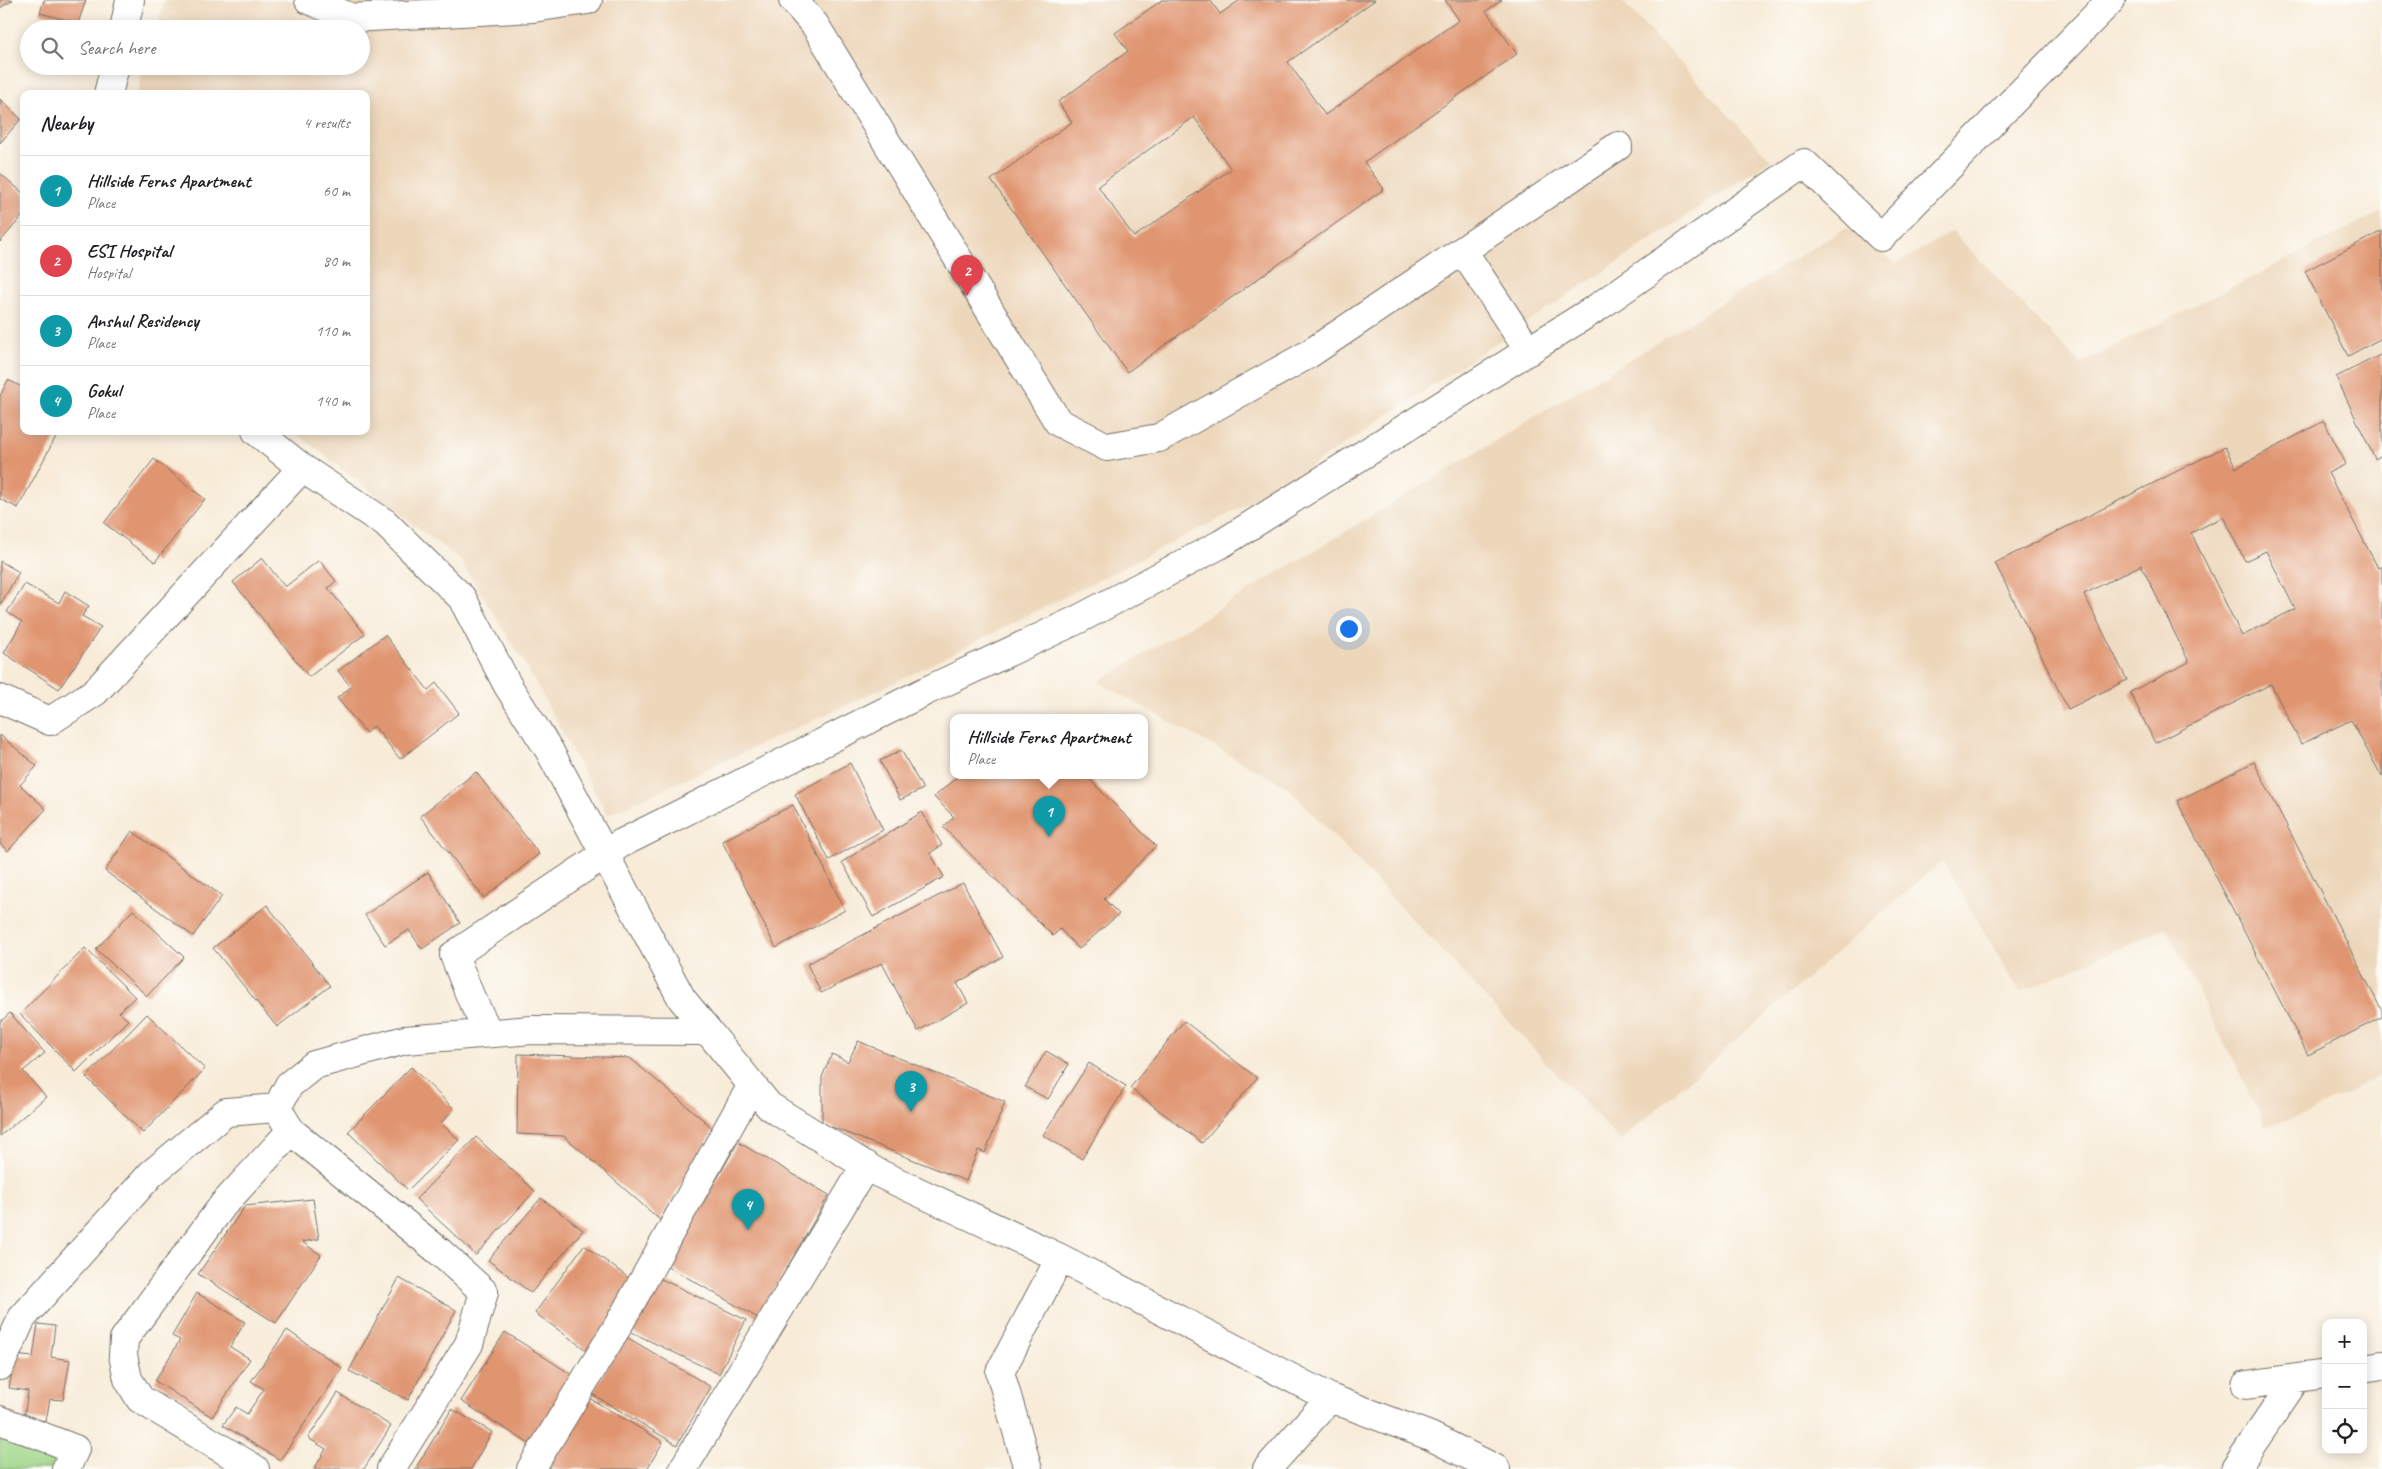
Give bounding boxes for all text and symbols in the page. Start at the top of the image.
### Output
search box [20,20,370,75]
icon: search [38,34,66,62]
text: Search here [78,36,155,60]
text: Nearby [40,110,93,136]
text: 4 results [303,113,350,133]
text: Hillside Ferns Apartment [87,169,251,193]
text: 1 [52,181,60,201]
text: 60 m [323,181,350,201]
text: Place [87,193,115,213]
text: ESI Hospital [87,239,172,263]
text: 2 [52,251,60,271]
text: 80 m [323,251,350,271]
pin: 2 [951,255,983,296]
text: Hospital [87,263,131,283]
text: Anshul Residency [87,309,199,333]
text: 3 [52,321,60,341]
text: 110 m [316,321,350,341]
text: Place [87,333,115,353]
text: Gokul [87,379,121,403]
text: 4 [52,391,60,411]
text: 140 m [316,391,350,411]
text: Place [87,403,115,423]
your location [1336,616,1362,642]
popup [950,714,1148,779]
text: Hillside Ferns Apartment [967,725,1131,749]
text: Place [967,749,995,769]
pin: 1 [1033,796,1065,837]
pin: 3 [895,1071,927,1112]
pin: 4 [732,1189,764,1230]
map controls [2322,1319,2367,1454]
button: + [2322,1319,2367,1364]
button: − [2322,1364,2367,1409]
button: locate [2322,1409,2367,1454]

